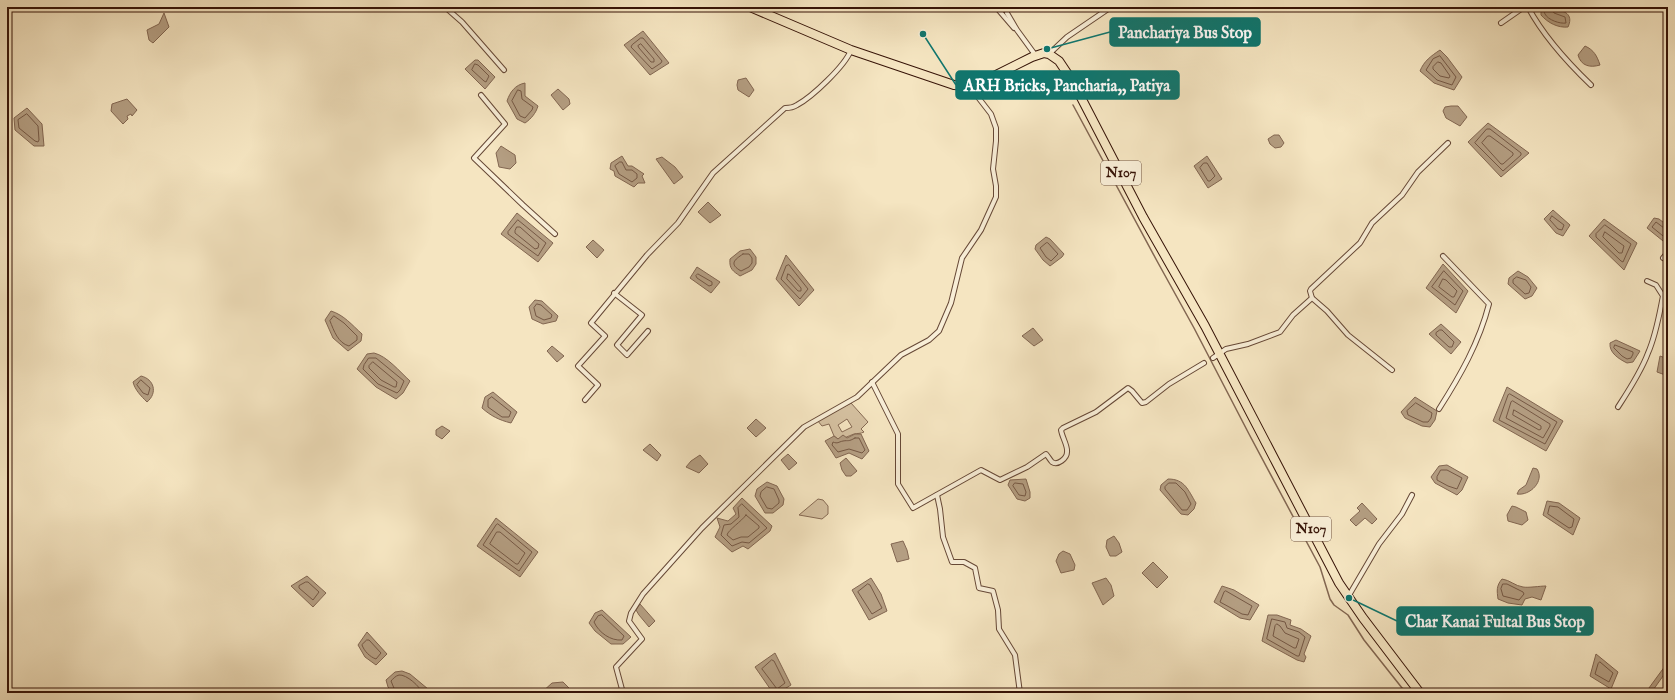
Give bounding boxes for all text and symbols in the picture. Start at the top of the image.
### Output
callout: Panchariya Bus Stop [1110,18,1260,46]
text: Panchariya Bus Stop [1118,24,1252,44]
callout: ARH Bricks, Pancharia,, Patiya [956,71,1179,99]
text: ARH Bricks, Pancharia,, Patiya [963,77,1171,97]
road number: N107 [1101,161,1141,185]
road number: N107 [1291,517,1331,541]
callout: Char Kanai Fultal Bus Stop [1397,607,1593,635]
text: Char Kanai Fultal Bus Stop [1405,613,1585,633]

